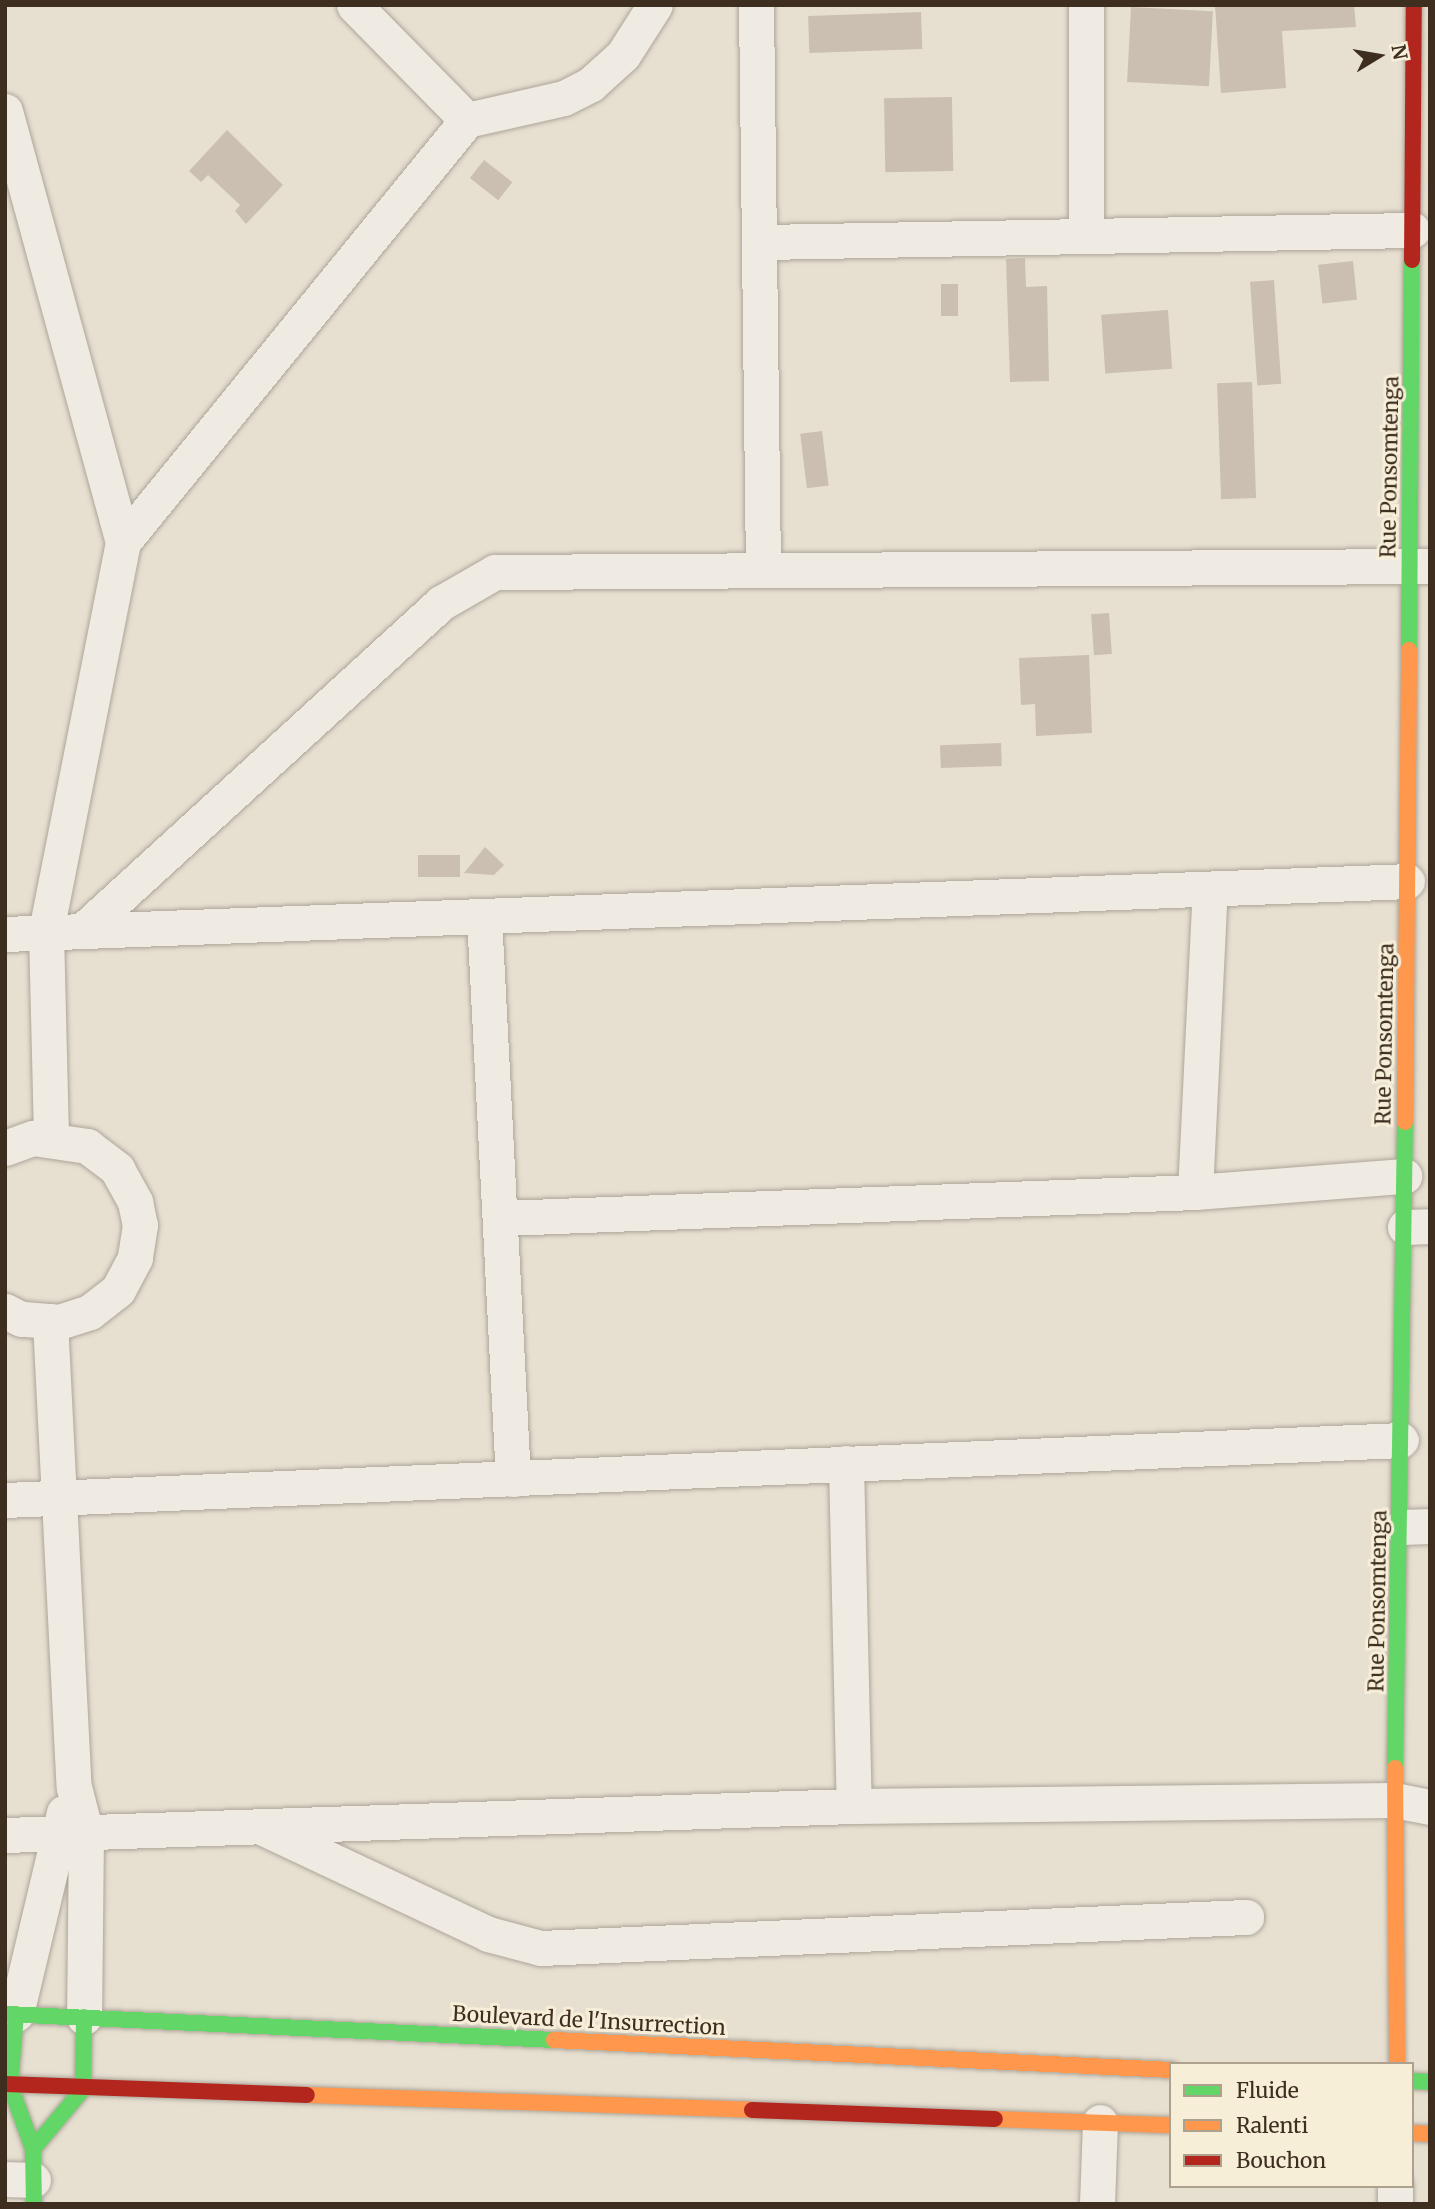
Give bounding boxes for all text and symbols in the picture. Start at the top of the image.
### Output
north arrow [1344,21,1414,91]
text: N [1386,42,1413,62]
street label: Rue Ponsomtenga [1376,376,1404,558]
street label: Rue Ponsomtenga [1371,943,1399,1125]
street label: Rue Ponsomtenga [1364,1510,1392,1692]
street label: Boulevard de l'Insurrection [452,2001,726,2041]
legend [1169,2062,1414,2188]
text: Fluide [1236,2077,1299,2104]
text: Ralenti [1236,2112,1308,2139]
text: Bouchon [1236,2147,1326,2174]

